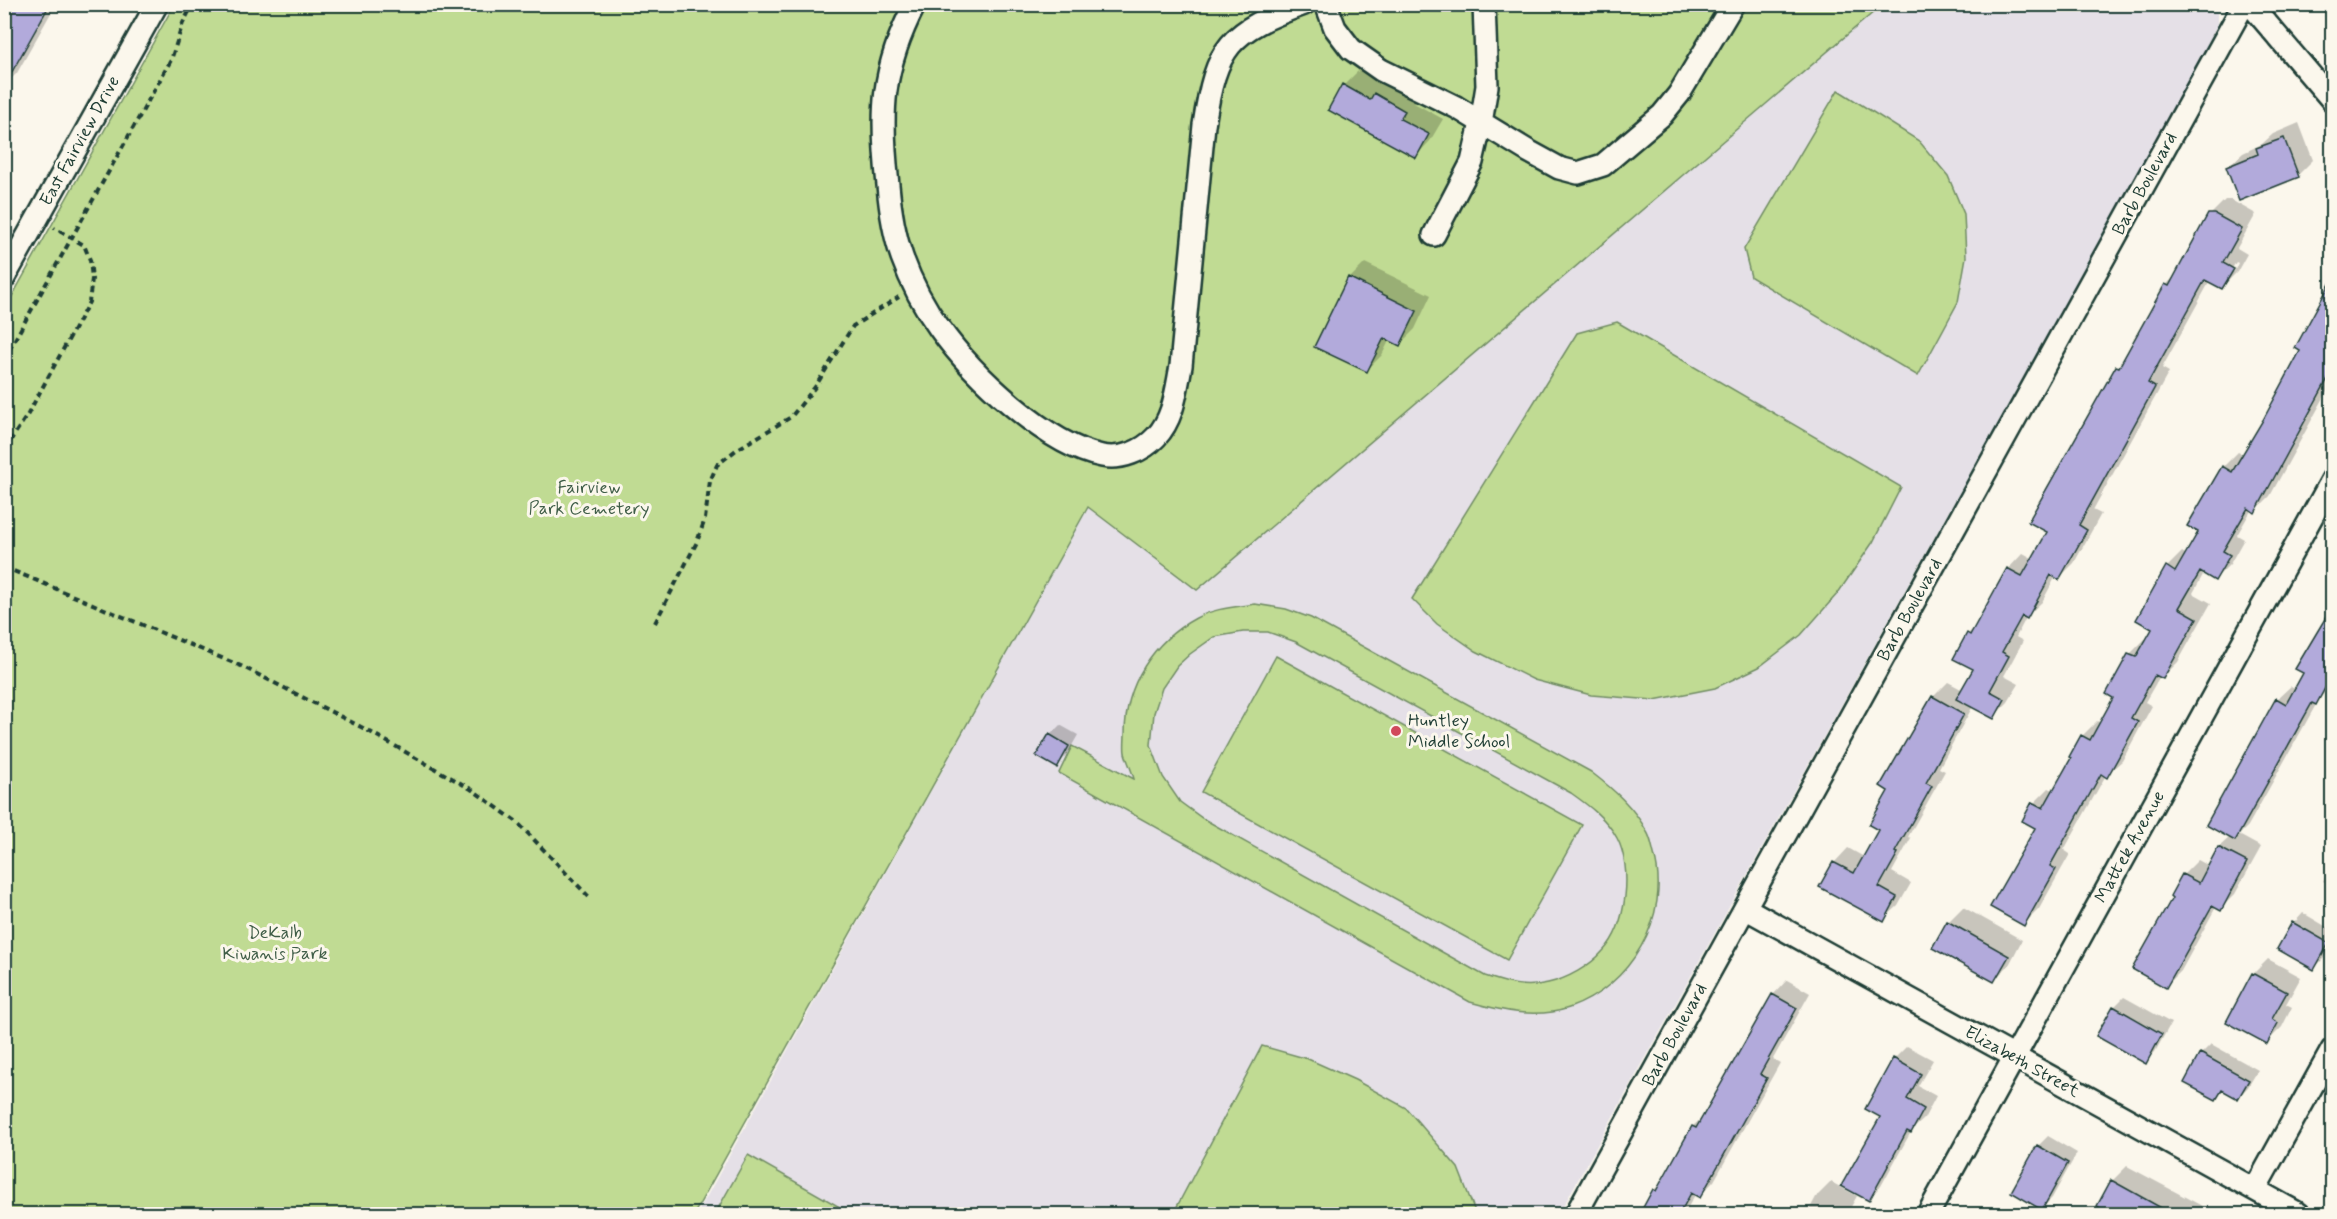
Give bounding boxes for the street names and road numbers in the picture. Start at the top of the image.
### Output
street label: East Fairview Drive [34,72,126,210]
street label: Barb Boulevard [2107,128,2183,240]
street label: Barb Boulevard [1872,554,1948,666]
street label: Mattek Avenue [2089,787,2171,907]
street label: Barb Boulevard [1637,979,1713,1091]
street label: Elizabeth Street [1960,1020,2084,1104]

